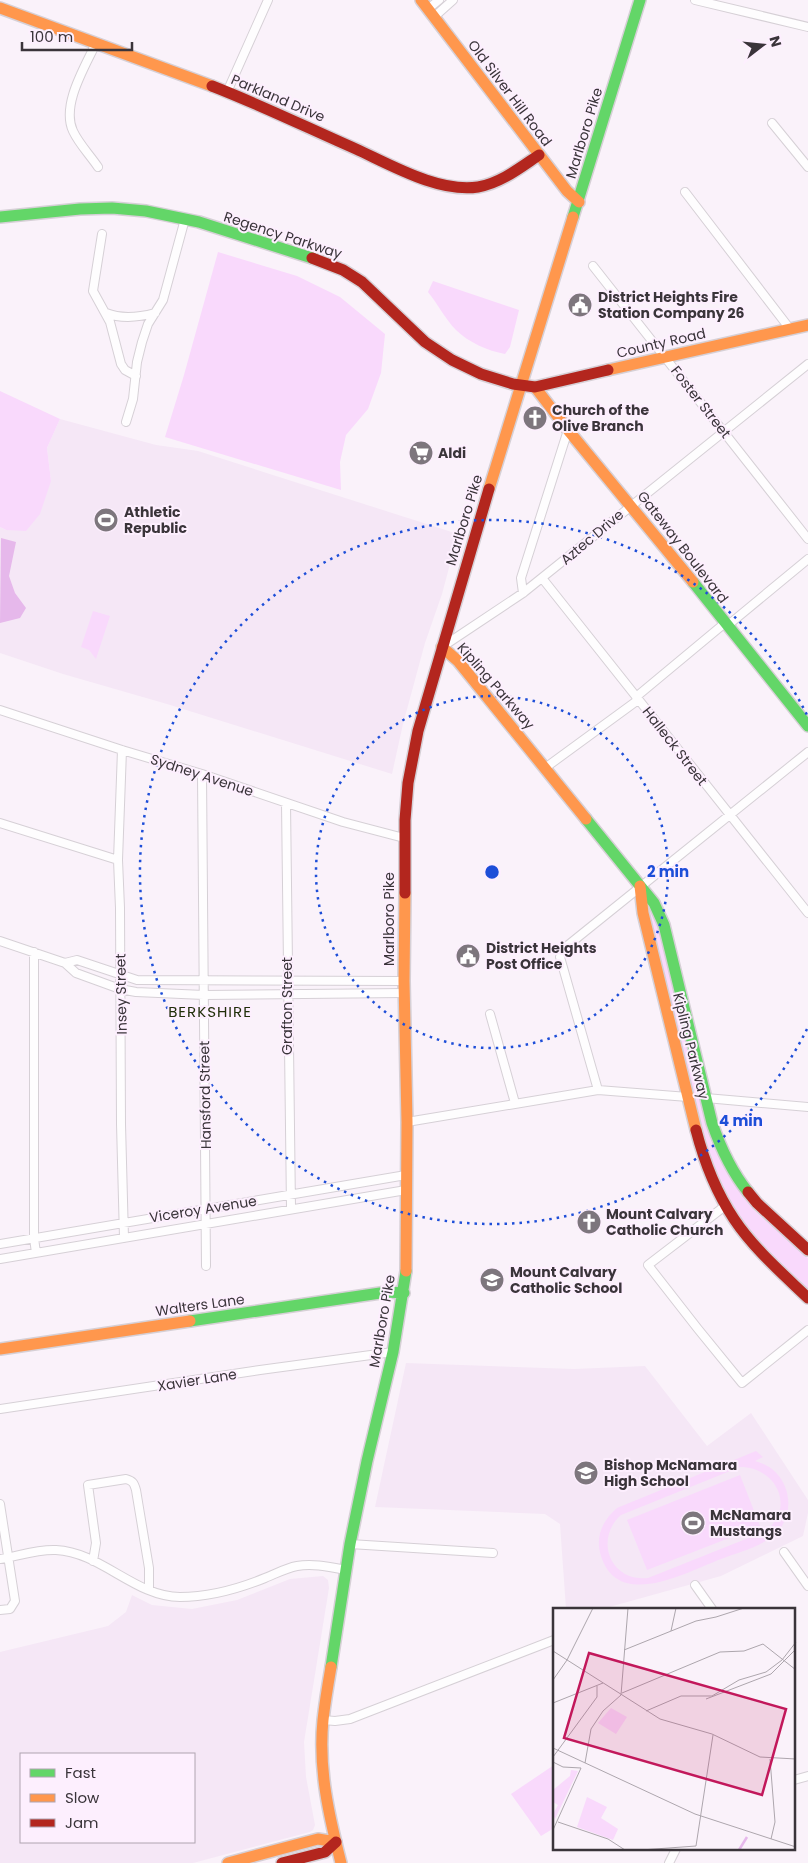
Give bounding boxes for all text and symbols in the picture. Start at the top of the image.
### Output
scale bar [22,20,132,52]
north arrow [738,20,788,70]
text: 100 m [30,26,73,47]
text: N [764,34,787,49]
street label: Old Silver Hill Road [463,36,557,150]
street label: Parkland Drive [228,69,328,127]
street label: Marlboro Pike [561,85,607,181]
street label: Regency Parkway [221,206,345,264]
place label: District Heights Fire Station Company 26 [598,287,745,323]
public building icon: District Heights Fire Station Company 26 [567,292,593,318]
street label: County Road [615,323,707,363]
street label: Foster Street [666,362,736,442]
place label: Church of the Olive Branch [552,400,649,436]
church icon: Church of the Olive Branch [522,405,548,431]
supermarket icon: Aldi [408,440,434,466]
place label: Aldi [438,443,466,463]
street label: Marlboro Pike [441,472,487,568]
street label: Gateway Boulevard [633,487,733,607]
place label: Athletic Republic [124,502,187,538]
street label: Aztec Drive [556,504,628,569]
sports icon: Athletic Republic [93,507,119,533]
street label: Kipling Parkway [453,638,539,734]
street label: Halleck Street [638,702,712,790]
street label: Sydney Avenue [148,749,256,801]
text: 2 min [647,861,689,882]
centre of rings [483,863,501,881]
street label: Marlboro Pike [379,872,399,966]
place label: District Heights Post Office [486,938,597,974]
public building icon: District Heights Post Office [455,943,481,969]
street label: Insey Street [110,953,132,1035]
street label: Grafton Street [277,957,297,1055]
street label: Kipling Parkway [668,991,714,1101]
district label: BERKSHIRE [168,1001,252,1022]
street label: Hansford Street [194,1041,216,1149]
text: 4 min [719,1110,763,1131]
street label: Viceroy Avenue [148,1191,258,1227]
place label: Mount Calvary Catholic Church [606,1204,723,1240]
church icon: Mount Calvary Catholic Church [576,1209,602,1235]
place label: Mount Calvary Catholic School [510,1262,622,1298]
school or university icon: Mount Calvary Catholic School [479,1267,505,1293]
street label: Marlboro Pike [364,1273,400,1369]
street label: Walters Lane [154,1289,246,1321]
street label: Xavier Lane [156,1364,239,1396]
place label: Bishop McNamara High School [604,1455,737,1491]
school or university icon: Bishop McNamara High School [573,1460,599,1486]
place label: McNamara Mustangs [710,1505,791,1541]
sports icon: McNamara Mustangs [680,1510,706,1536]
inset map [553,1608,796,1850]
legend [20,1753,195,1843]
text: Fast [65,1762,96,1783]
text: Slow [65,1787,100,1808]
text: Jam [65,1812,99,1833]

